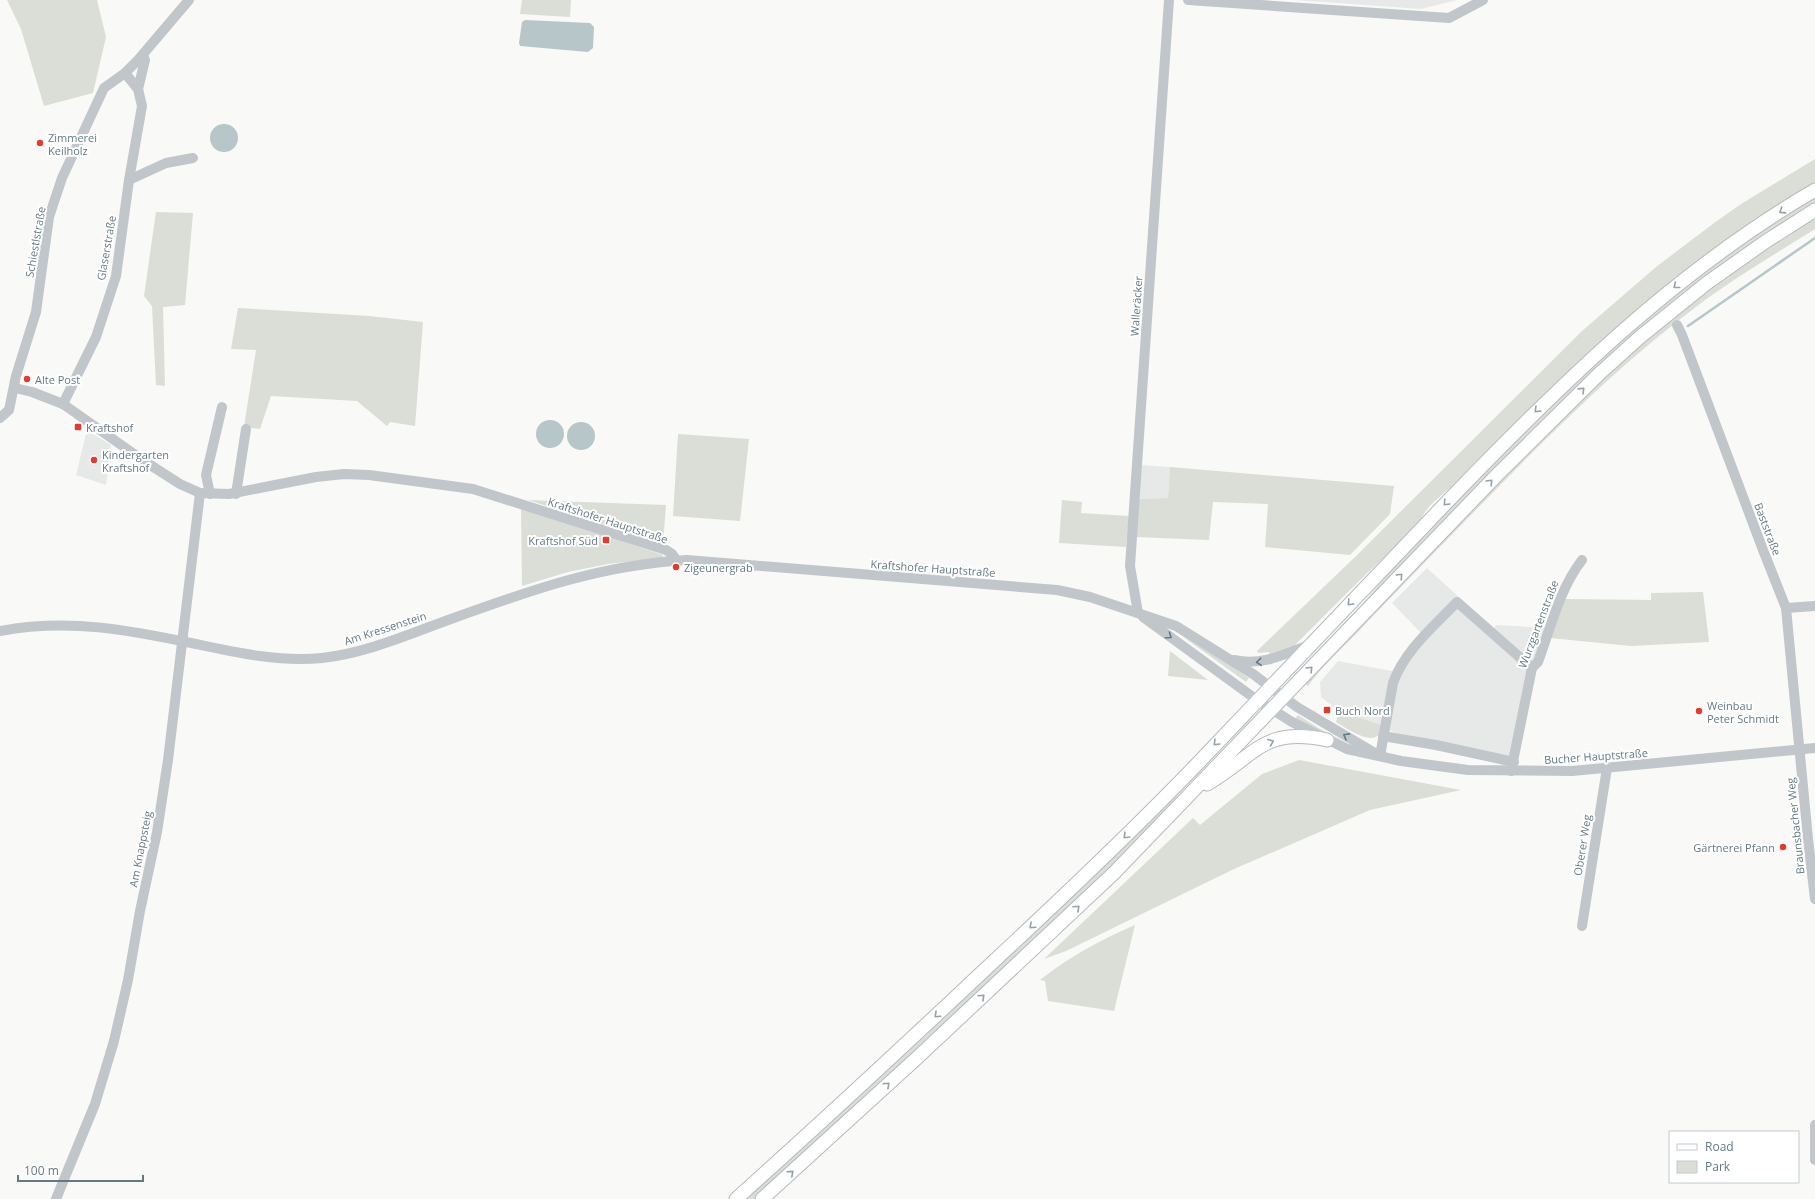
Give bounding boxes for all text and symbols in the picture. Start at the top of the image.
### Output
place label: Zimmerei Keilholz [48,130,97,158]
marker: Zimmerei Keilholz [35,138,45,148]
street label: Schiestlstraße [21,205,49,279]
one-way arrow [1779,206,1786,214]
street label: Glaserstraße [93,214,119,282]
street label: Walleräcker [1126,275,1146,337]
one-way arrow [1673,281,1680,288]
place label: Alte Post [35,372,80,387]
marker: Alte Post [22,374,32,384]
one-way arrow [1577,387,1585,395]
one-way arrow [1534,405,1542,413]
place label: Kraftshof [86,420,135,435]
marker: Kraftshof [73,422,83,432]
place label: Kindergarten Kraftshof [102,447,169,475]
marker: Kindergarten Kraftshof [89,455,99,465]
one-way arrow [1485,479,1493,487]
street label: Kraftshofer Hauptstraße [546,494,670,546]
one-way arrow [1443,498,1451,506]
street label: Baststraße [1751,501,1785,557]
place label: Kraftshof Süd [528,533,598,548]
marker: Kraftshof Süd [601,535,611,545]
street label: Kraftshofer Hauptstraße [870,556,996,580]
place label: Zigeunergrab [684,560,753,575]
marker: Zigeunergrab [671,562,681,572]
one-way arrow [1395,573,1403,581]
street label: Wurzgartenstraße [1514,578,1562,670]
one-way arrow [1347,598,1355,606]
street label: Am Kressenstein [342,608,428,648]
one-way arrow [1165,631,1172,639]
one-way arrow [1256,657,1262,666]
one-way arrow [1305,666,1313,674]
place label: Weinbau Peter Schmidt [1707,698,1779,726]
place label: Buch Nord [1335,703,1390,718]
marker: Buch Nord [1322,705,1332,715]
marker: Weinbau Peter Schmidt [1694,706,1704,716]
one-way arrow [1343,733,1350,740]
one-way arrow [1214,738,1221,746]
one-way arrow [1267,738,1274,746]
street label: Bucher Hauptstraße [1544,745,1648,767]
street label: Braunsbacher Weg [1782,777,1808,875]
street label: Am Knappsteig [125,810,155,888]
street label: Oberer Weg [1570,813,1594,877]
one-way arrow [1123,831,1131,839]
place label: Gärtnerei Pfann [1693,840,1775,855]
marker: Gärtnerei Pfann [1778,842,1788,852]
one-way arrow [1072,905,1080,912]
one-way arrow [1029,921,1037,929]
one-way arrow [977,994,985,1001]
one-way arrow [934,1010,942,1018]
one-way arrow [882,1082,890,1090]
legend [1669,1131,1799,1183]
text: Road [1705,1138,1734,1155]
scale bar [18,1157,143,1183]
text: Park [1705,1158,1731,1175]
text: 100 m [24,1162,59,1179]
one-way arrow [787,1171,794,1178]

